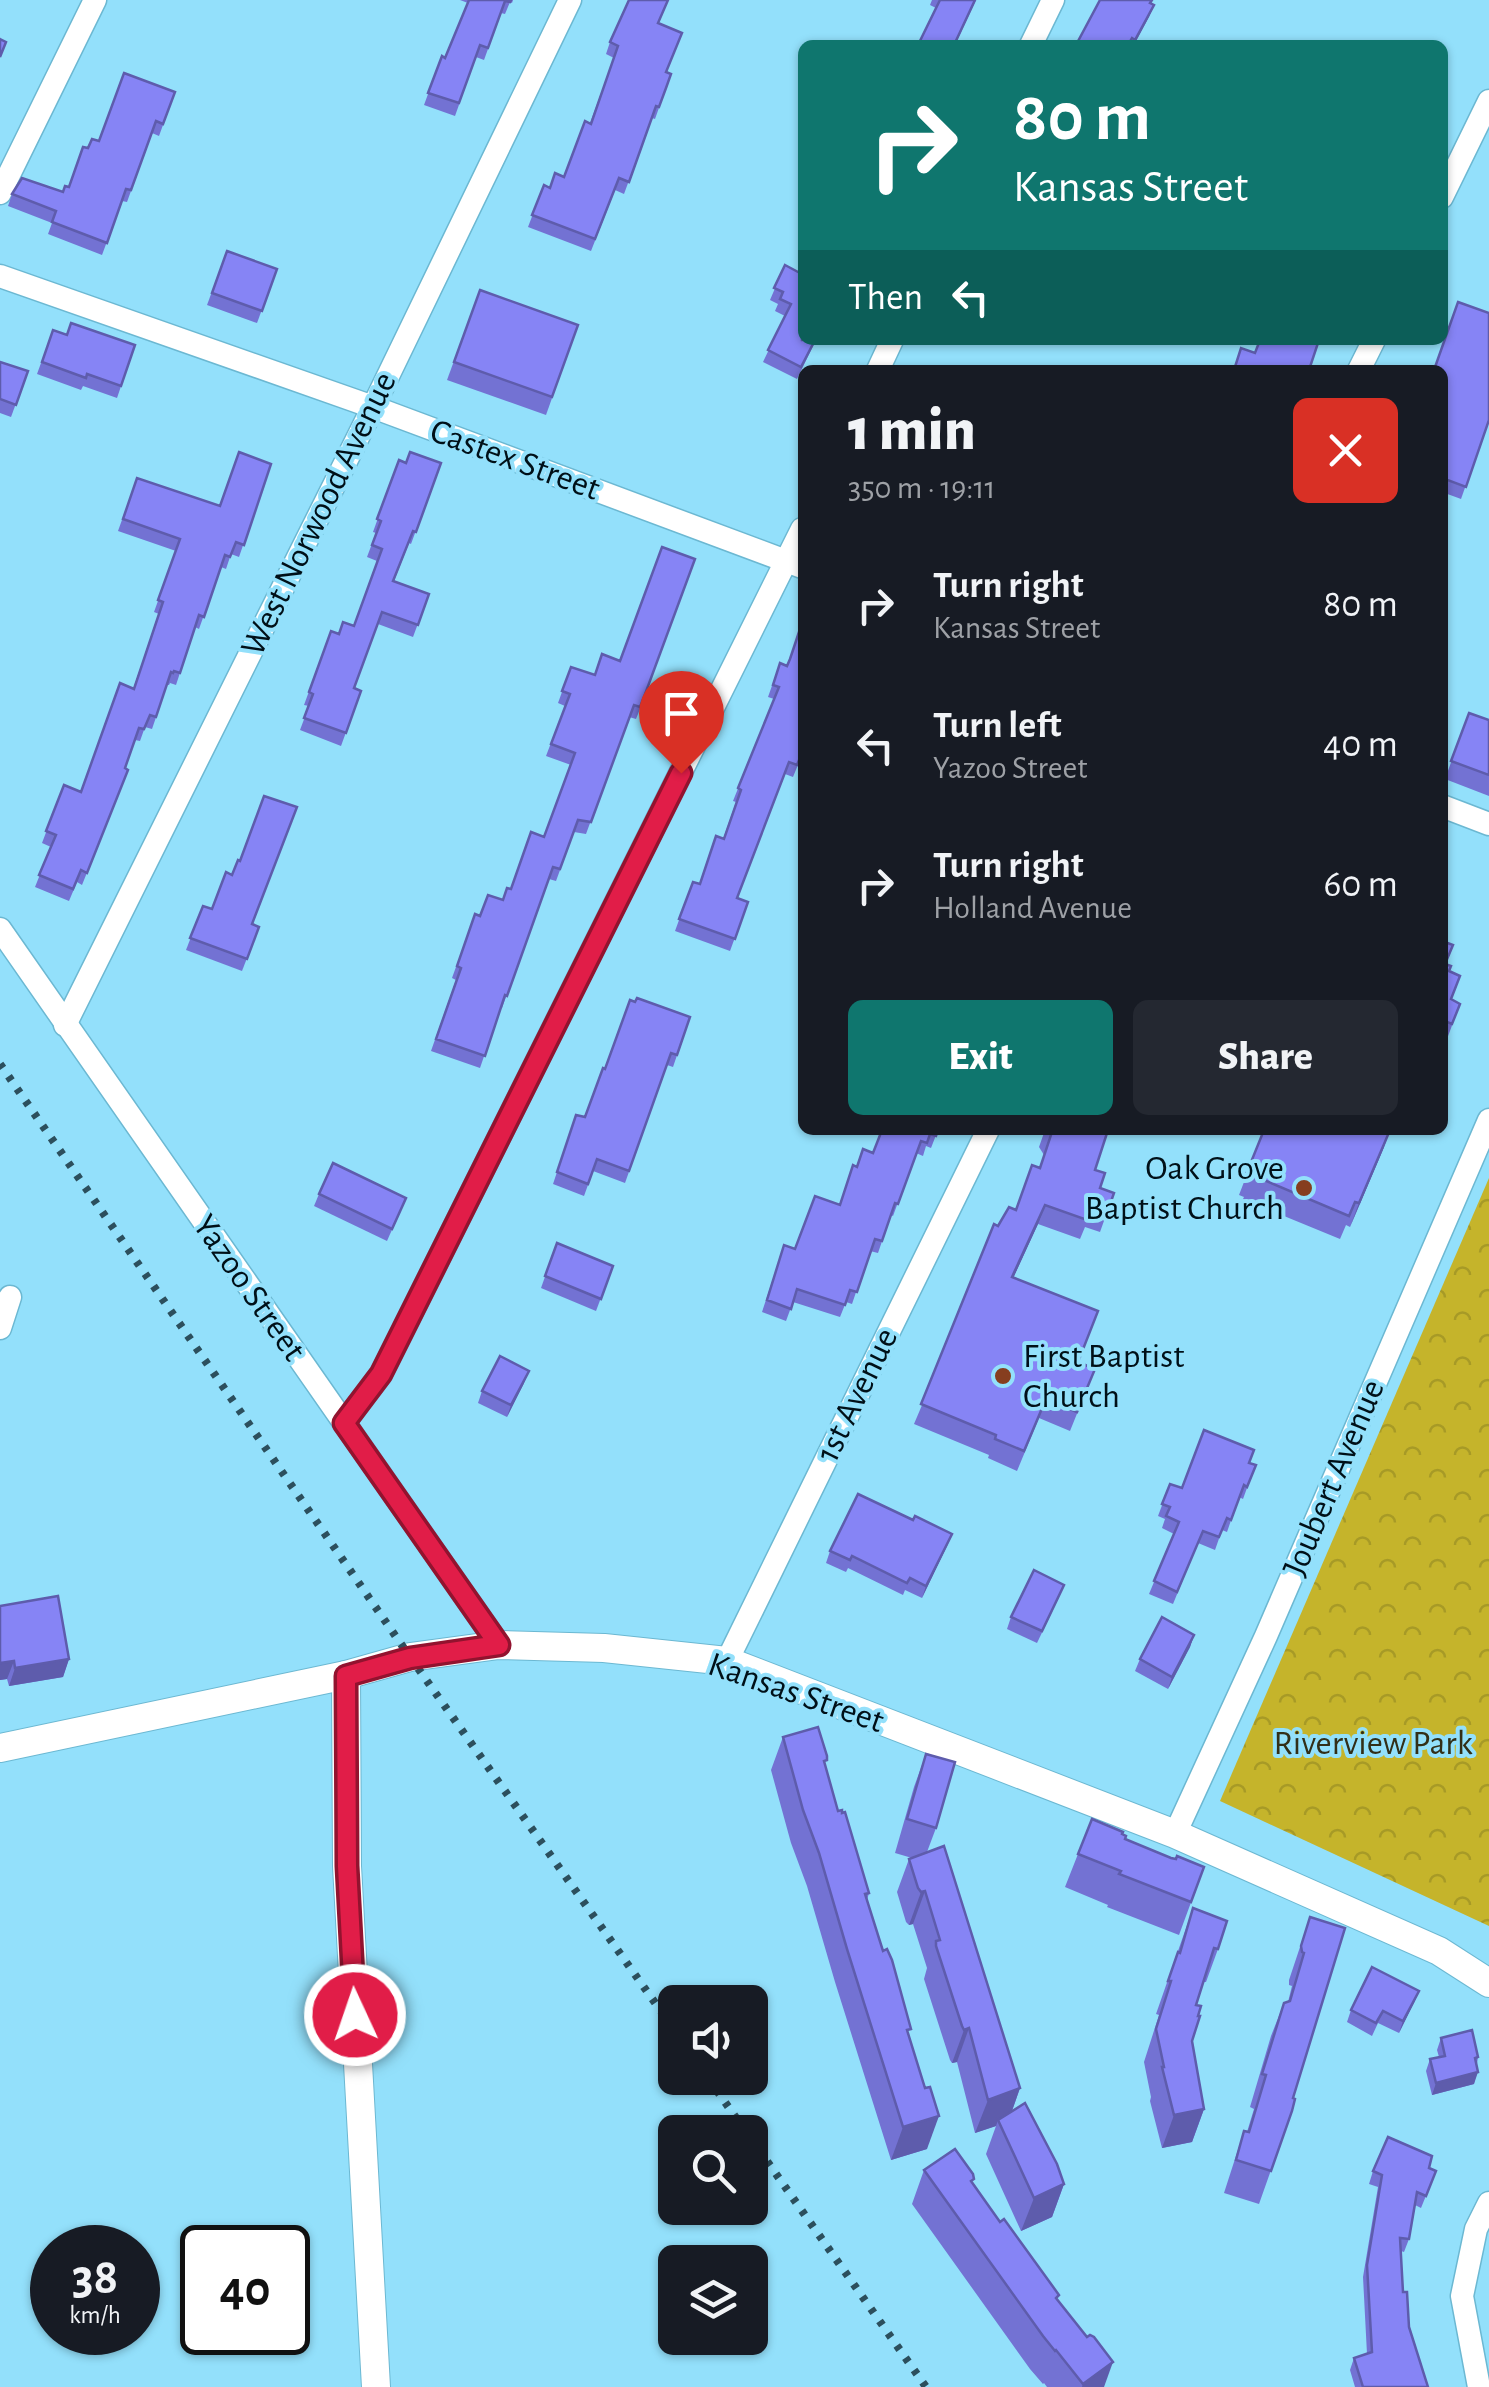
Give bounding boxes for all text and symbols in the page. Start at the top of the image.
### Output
icon: right [848,80,978,210]
text: 80 m [1013,83,1151,153]
text: Kansas Street [1013,165,1248,210]
icon: left [943,270,998,325]
text: Then [848,279,923,317]
street label: West Norwood Avenue [235,367,403,661]
button: close [1293,398,1398,503]
text: 1 min [848,401,976,461]
street label: Castex Street [426,413,604,507]
text: 350 m · 19:11 [848,472,996,504]
text: Turn right [933,567,1083,605]
icon: right [848,578,903,633]
text: 80 m [1323,586,1398,624]
text: Kansas Street [933,612,1100,644]
pin [639,671,724,774]
icon: arrive [654,686,709,741]
text: Turn left [933,707,1061,745]
icon: left [848,718,903,773]
text: 40 m [1323,726,1398,764]
text: Yazoo Street [933,752,1087,784]
text: Turn right [933,847,1083,885]
icon: right [848,858,903,913]
text: 60 m [1323,866,1398,904]
text: Holland Avenue [933,892,1132,924]
button: Exit [848,1000,1113,1115]
button: Share [1133,1000,1398,1115]
place label: Oak Grove Baptist Church [1085,1151,1284,1226]
marker: Oak Grove Baptist Church [1293,1177,1315,1199]
street label: Yazoo Street [186,1209,312,1367]
street label: 1st Avenue [810,1323,904,1467]
place label: First Baptist Church [1023,1339,1184,1414]
marker: First Baptist Church [992,1365,1014,1387]
street label: Joubert Avenue [1277,1375,1391,1581]
street label: Kansas Street [704,1647,888,1739]
park label: Riverview Park [1273,1726,1473,1761]
position arrow [303,1963,407,2067]
map controls [658,1985,768,2355]
button: sound [658,1985,768,2095]
button: search [658,2115,768,2225]
speed limit sign: 40 [180,2225,310,2355]
button: layers [658,2245,768,2355]
text: 38 [72,2253,118,2303]
text: km/h [69,2303,121,2328]

